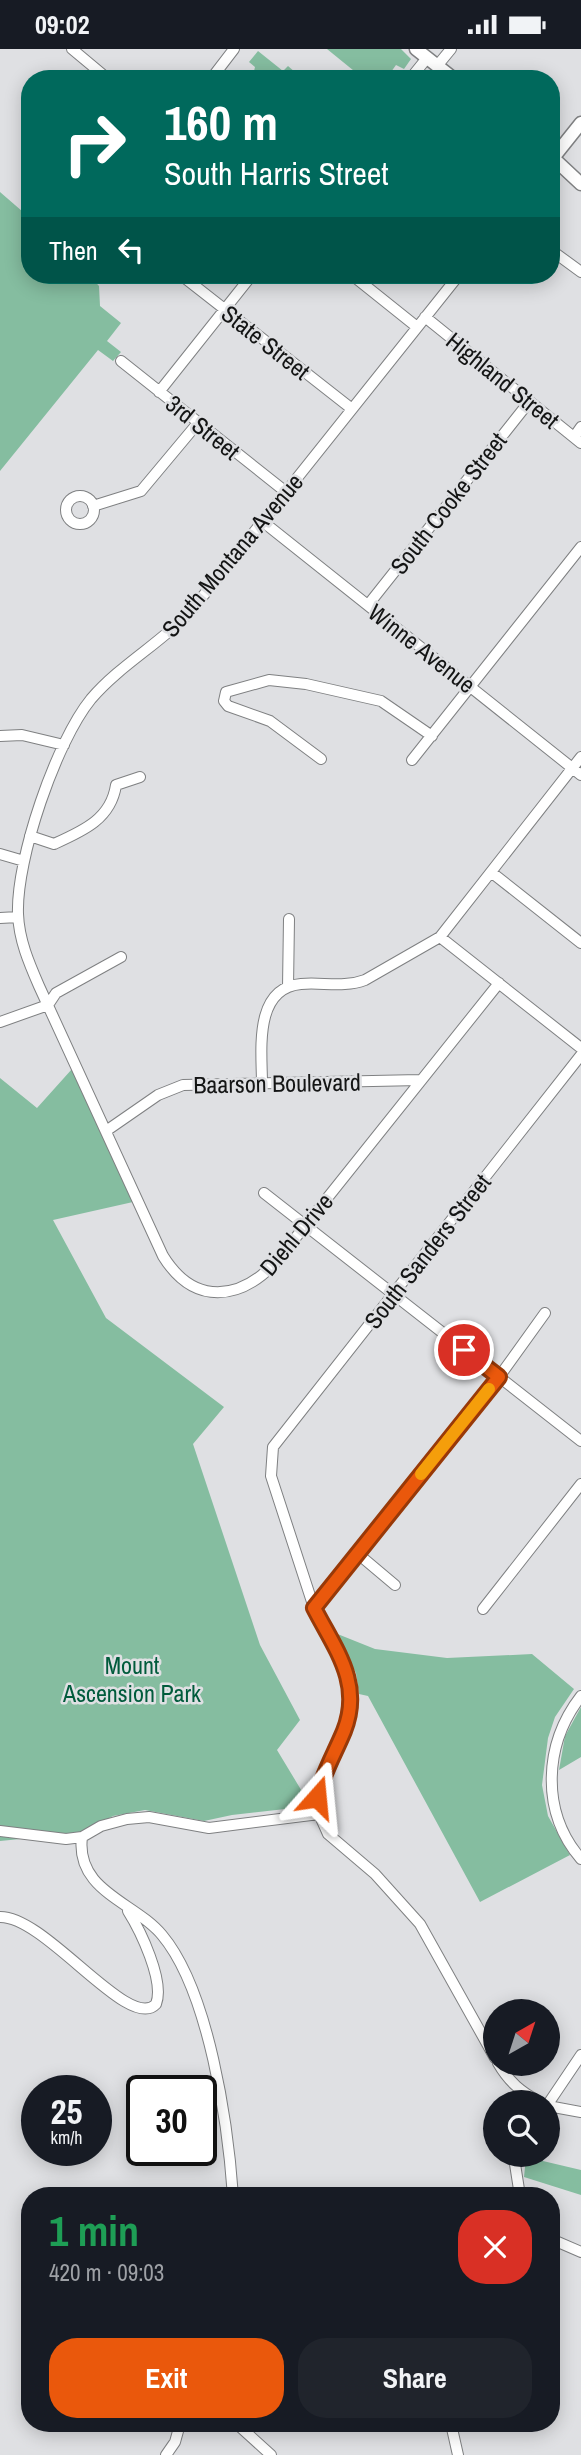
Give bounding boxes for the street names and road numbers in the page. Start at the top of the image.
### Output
street label: State Street [215,297,317,387]
street label: Highland Street [440,325,567,436]
street label: 3rd Street [159,387,247,467]
street label: South Cooke Street [383,425,514,581]
street label: South Montana Avenue [154,466,310,644]
street label: Winne Avenue [362,596,482,700]
street label: Baarson Boulevard [193,1066,361,1100]
street label: South Sanders Street [356,1167,498,1335]
street label: Diehl Drive [252,1186,340,1282]

